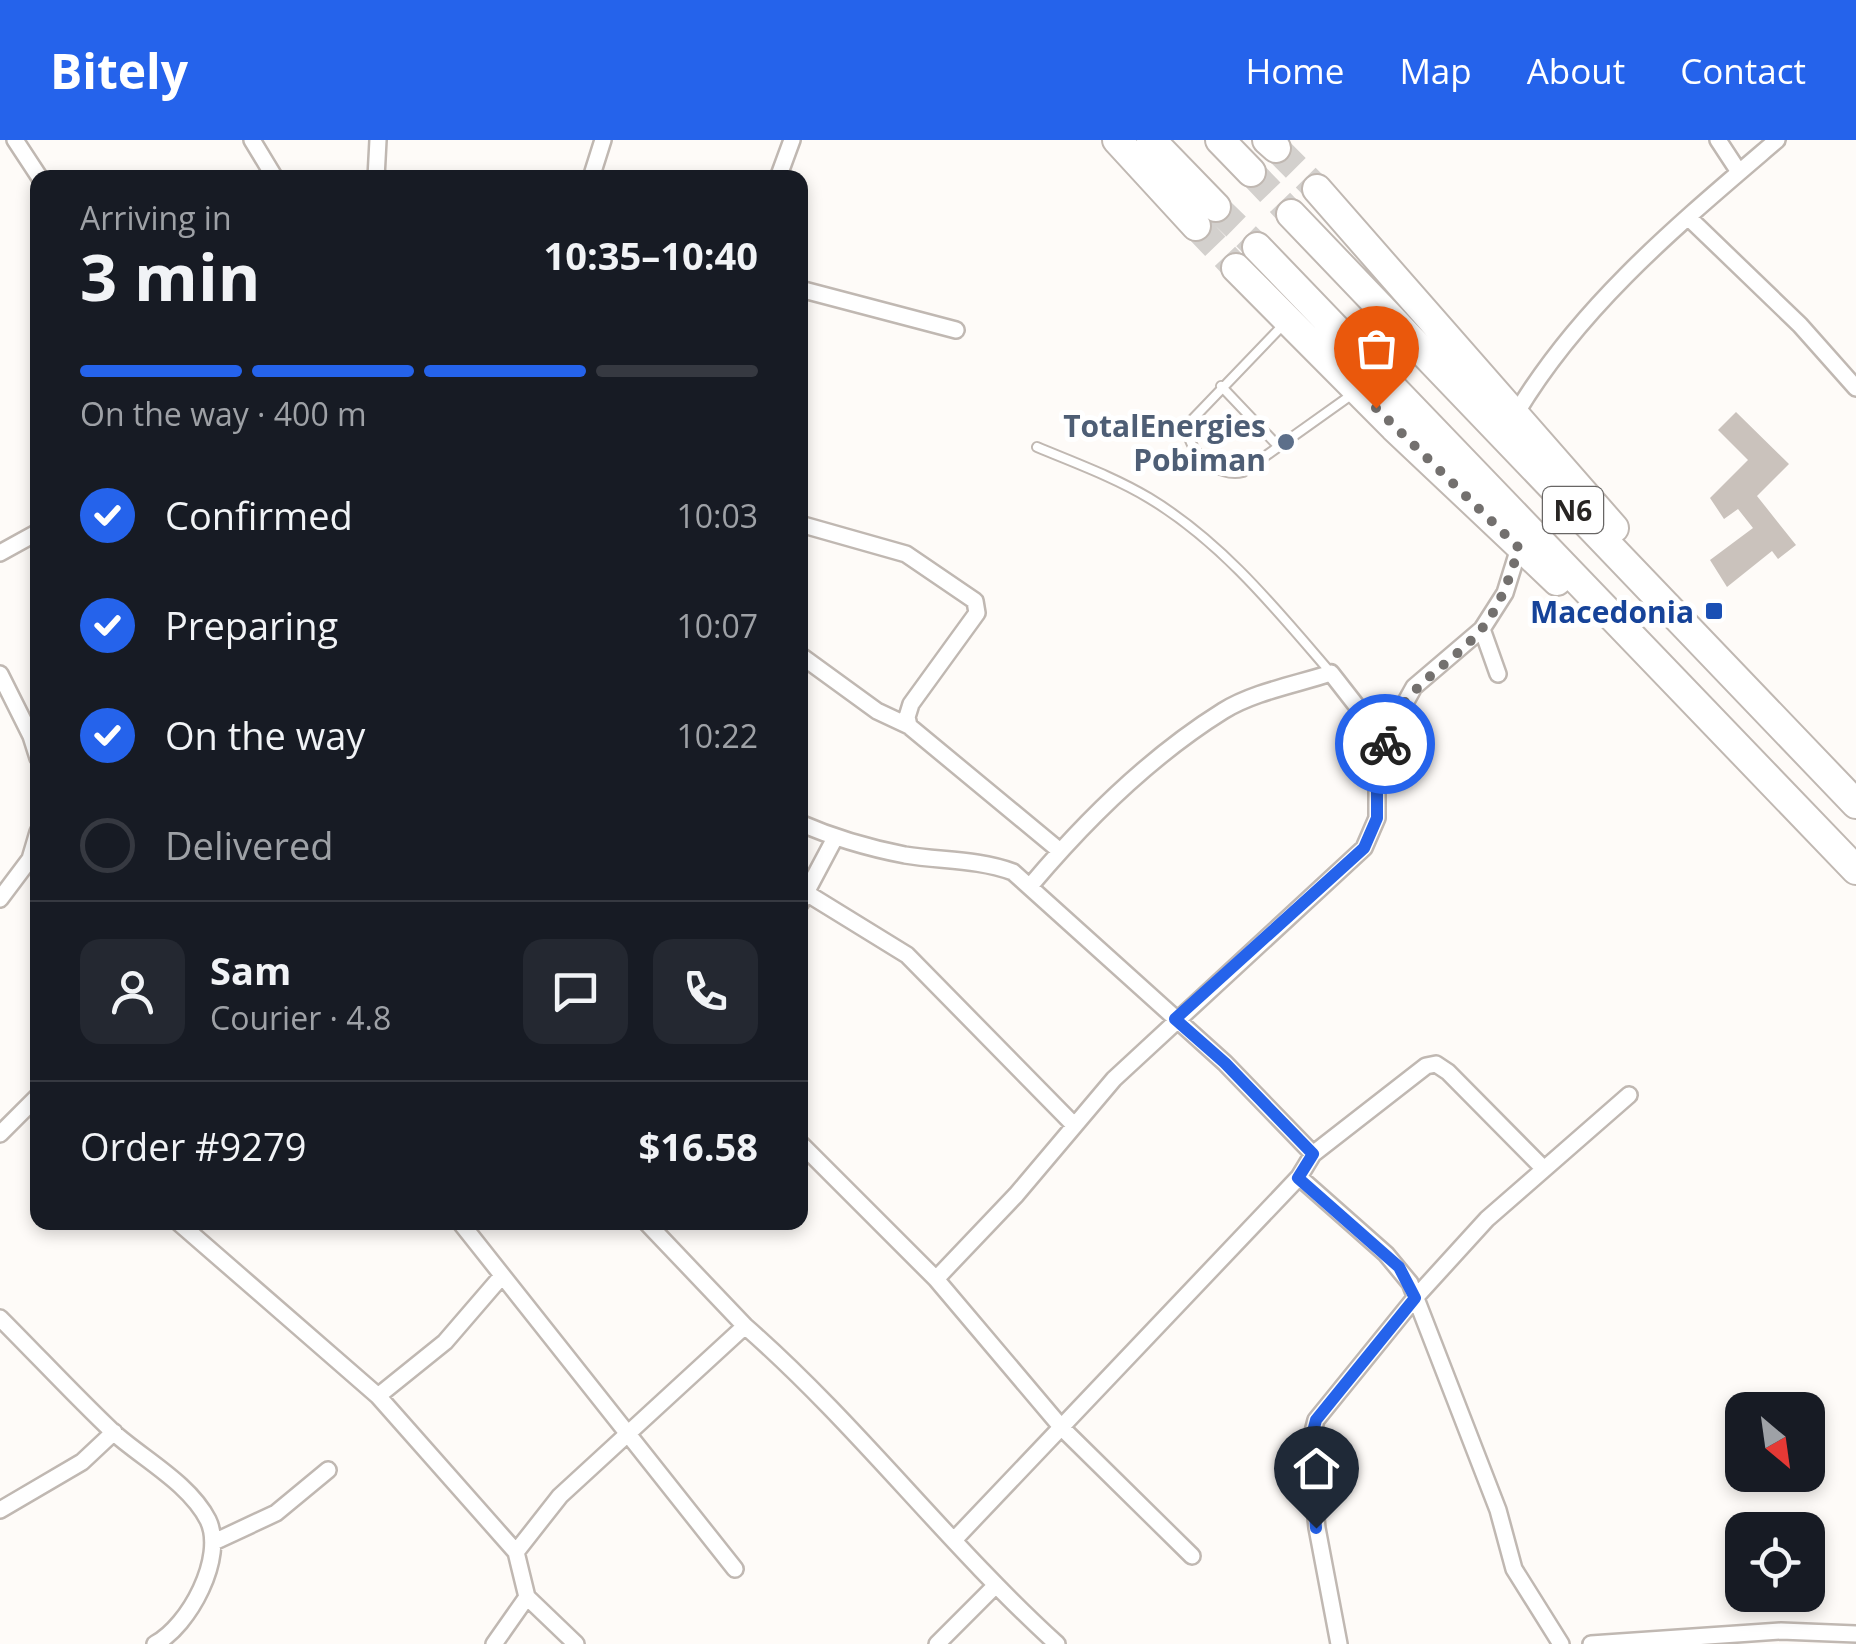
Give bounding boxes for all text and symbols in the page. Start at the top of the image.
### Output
text: Bitely [50,38,188,103]
text: Home [1245,47,1344,94]
text: Map [1399,47,1472,94]
text: About [1527,47,1625,94]
text: Contact [1680,47,1806,94]
text: Arriving in [80,196,232,239]
text: 10:35–10:40 [544,229,758,281]
text: 3 min [80,232,260,320]
pin [1334,306,1419,409]
icon: bag [1349,321,1404,376]
text: On the way · 400 m [80,392,367,435]
place label: TotalEnergies Pobiman [1063,405,1266,480]
marker: TotalEnergies Pobiman [1275,431,1297,453]
road number: N6 [1543,487,1603,533]
icon: check [80,488,135,543]
text: Confirmed [165,489,353,541]
text: 10:03 [676,494,758,537]
place label: Macedonia [1530,591,1694,632]
icon: check [80,598,135,653]
text: Preparing [165,599,338,651]
marker: Macedonia [1703,600,1725,622]
text: 10:07 [676,604,758,647]
courier [1335,694,1435,794]
icon: check [80,708,135,763]
text: On the way [165,709,365,761]
text: 10:22 [676,714,758,757]
icon: bike [1358,717,1413,772]
text: Delivered [165,819,334,871]
button: person [80,939,185,1044]
button: chat [523,939,628,1044]
button: phone [653,939,758,1044]
text: Sam [210,944,291,996]
text: Courier · 4.8 [210,996,391,1039]
text: Order #9279 [80,1120,307,1172]
text: $16.58 [639,1120,758,1172]
north arrow [1725,1392,1825,1492]
map controls [1725,1392,1825,1612]
pin [1274,1426,1359,1529]
icon: home [1289,1441,1344,1496]
button: locate [1725,1512,1825,1612]

